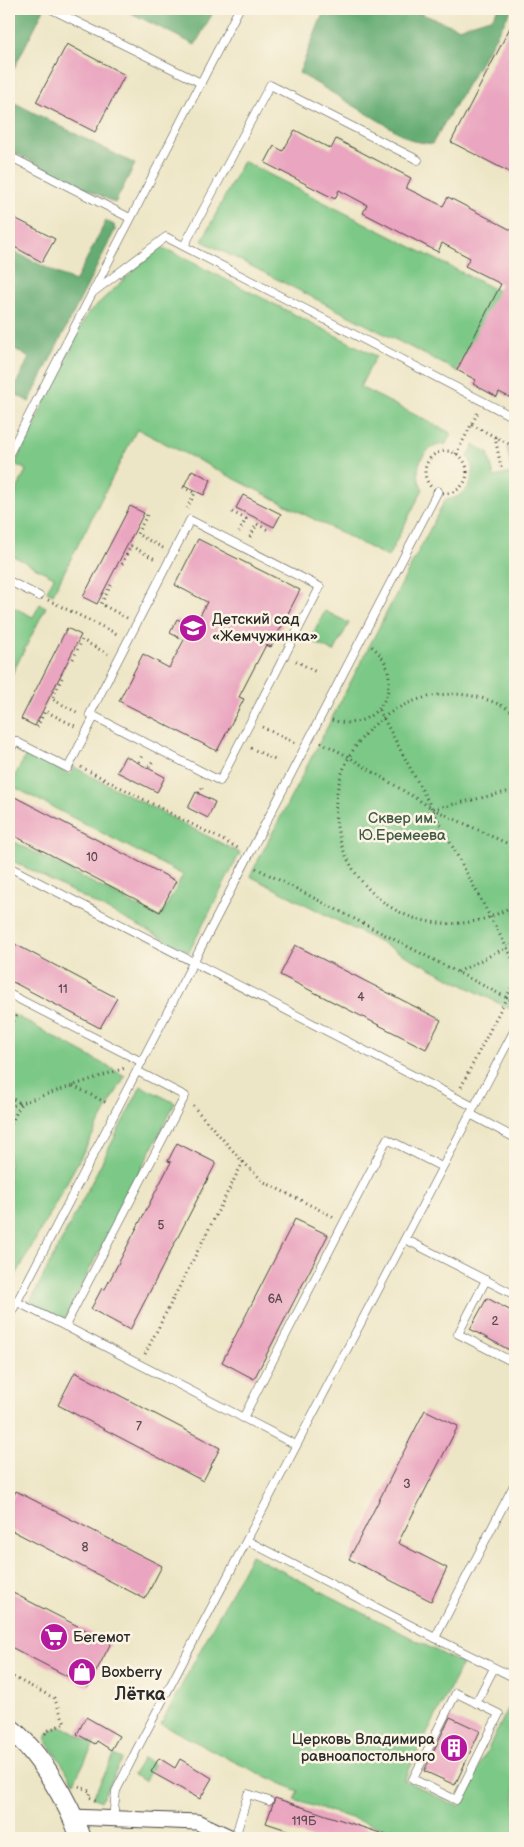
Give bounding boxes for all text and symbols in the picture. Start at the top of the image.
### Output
place label: Детский сад «Жемчужинка» [212,610,318,646]
school or university icon: Детский сад «Жемчужинка» [178,613,208,643]
park label: Сквер им. Ю.Еремеева [358,809,446,845]
house number: 10 [86,850,98,865]
house number: 11 [58,982,68,997]
house number: 4 [357,990,365,1005]
house number: 5 [158,1218,165,1233]
house number: 6А [268,1292,283,1307]
house number: 2 [491,1314,499,1329]
house number: 7 [136,1419,142,1434]
house number: 3 [403,1477,411,1492]
house number: 8 [82,1540,89,1555]
supermarket icon: Бегемот [39,1622,69,1652]
place label: Бегемот [73,1628,130,1647]
shop icon: Boxberry [67,1657,97,1687]
place label: Boxberry [101,1663,162,1682]
district label: Лётка [114,1684,166,1705]
place label: Церковь Владимира равноапостольного [292,1730,435,1766]
building icon: Церковь Владимира равноапостольного [439,1733,469,1763]
house number: 119Б [292,1814,317,1829]

